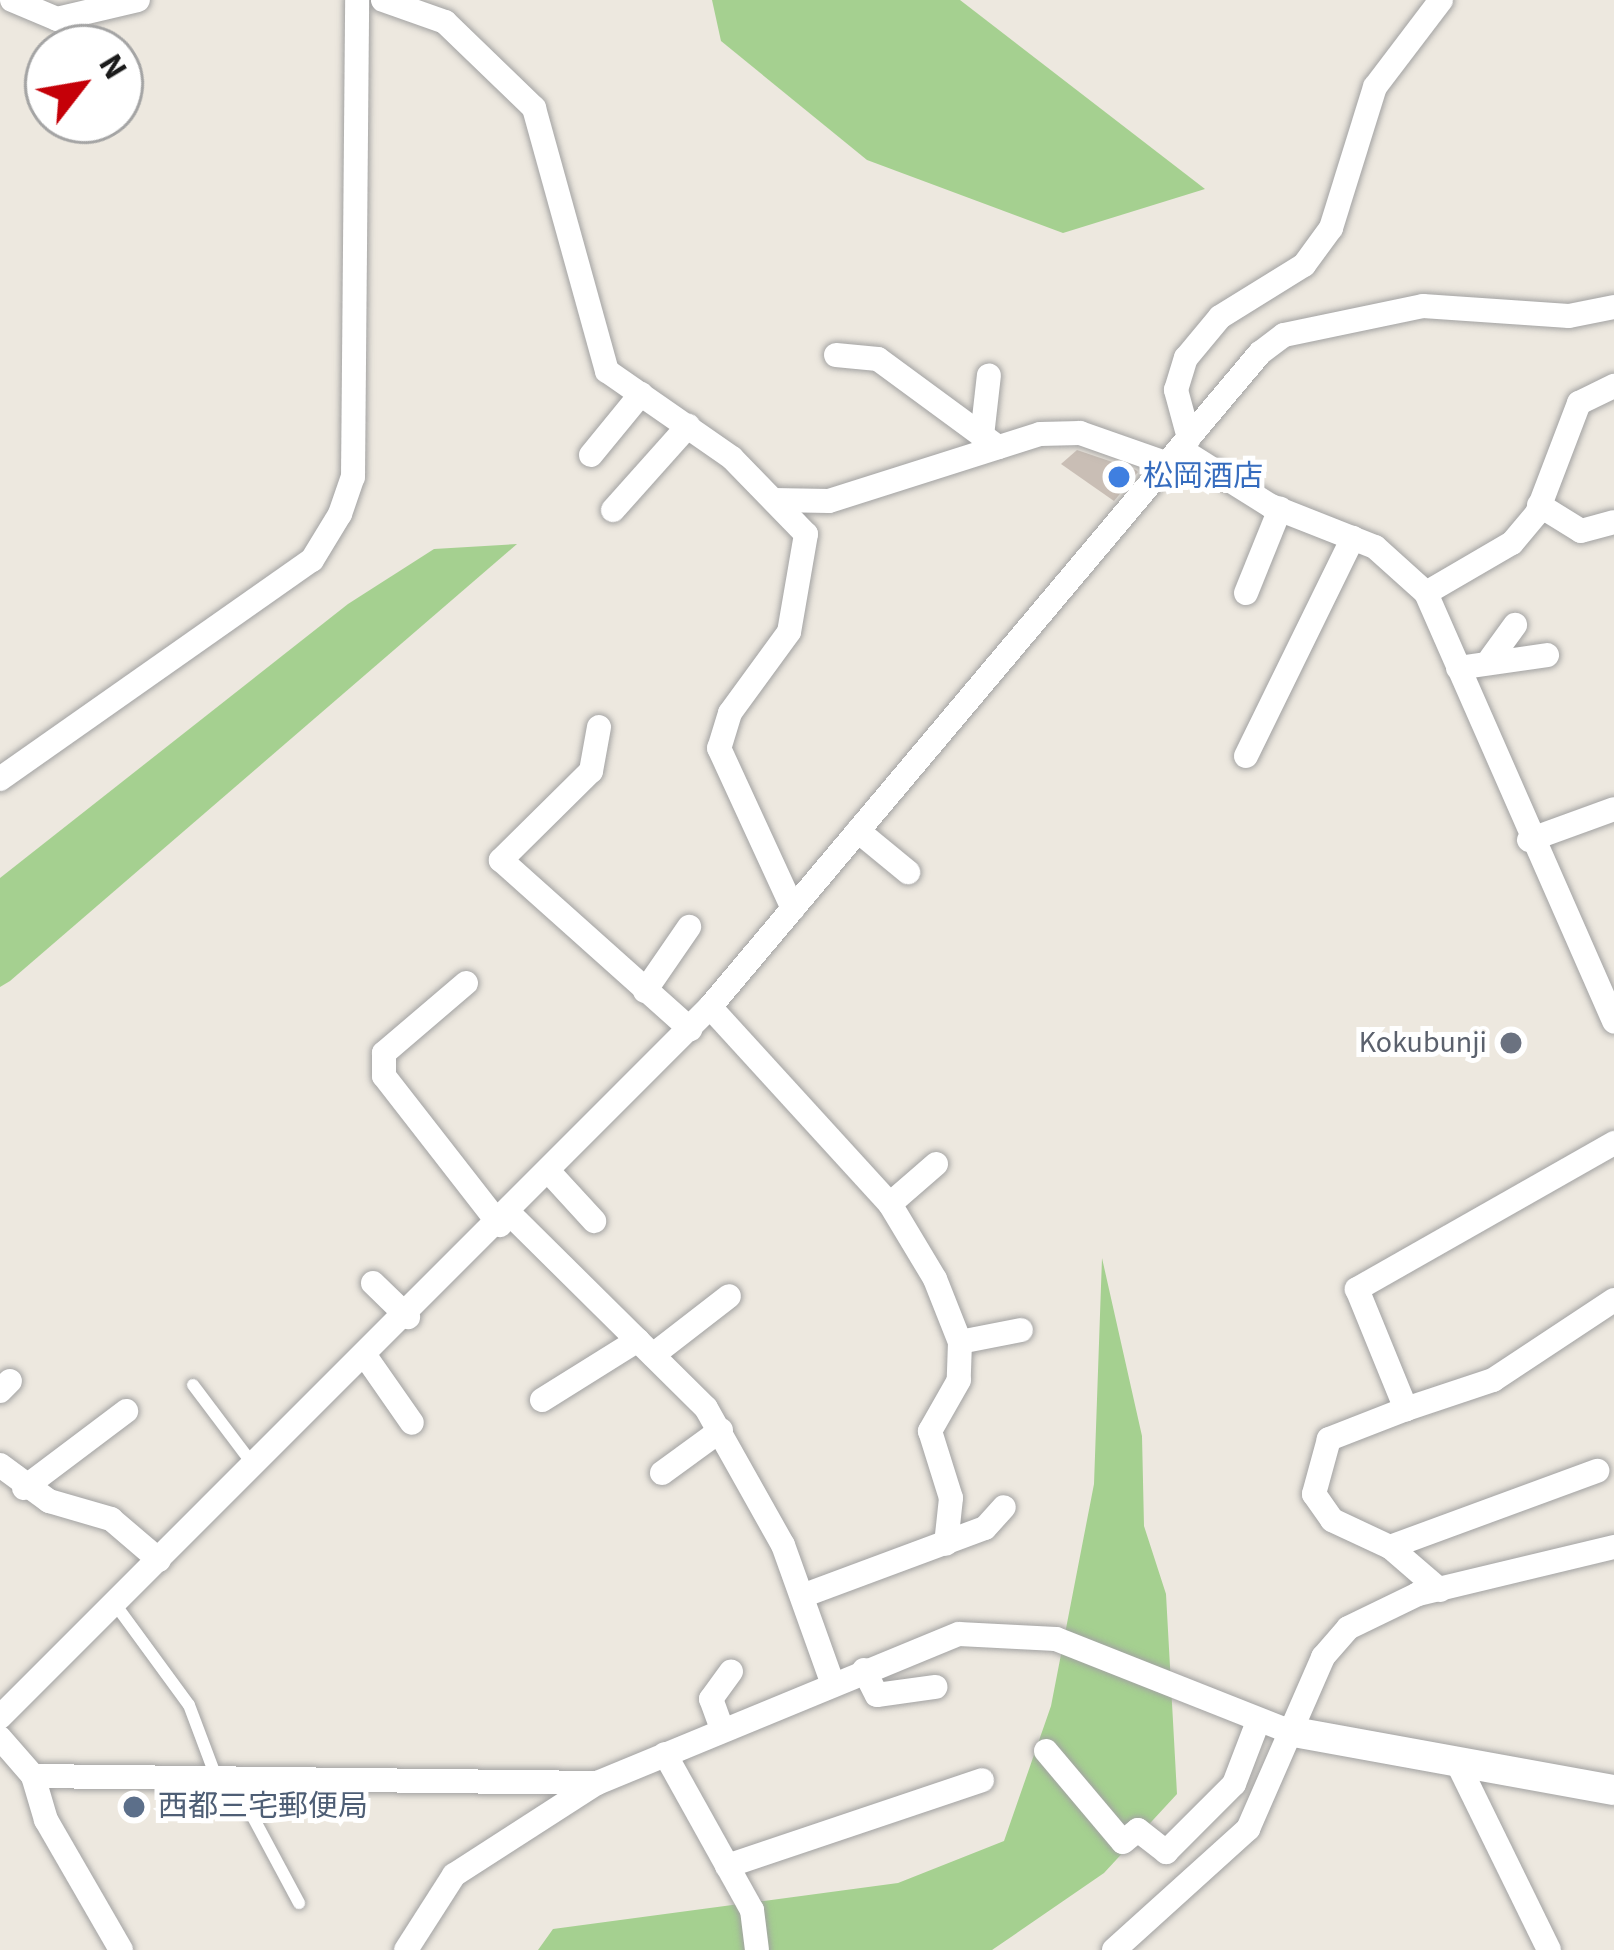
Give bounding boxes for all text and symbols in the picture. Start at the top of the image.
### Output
north arrow [24,24,144,144]
text: N [87,45,139,88]
place label: 松岡酒店 [1143,459,1263,495]
marker: 松岡酒店 [1106,464,1132,490]
place label: Kokubunji [1359,1025,1487,1061]
marker: Kokubunji [1498,1030,1524,1056]
place label: 西都三宅郵便局 [158,1789,368,1825]
marker: 西都三宅郵便局 [121,1794,147,1820]

